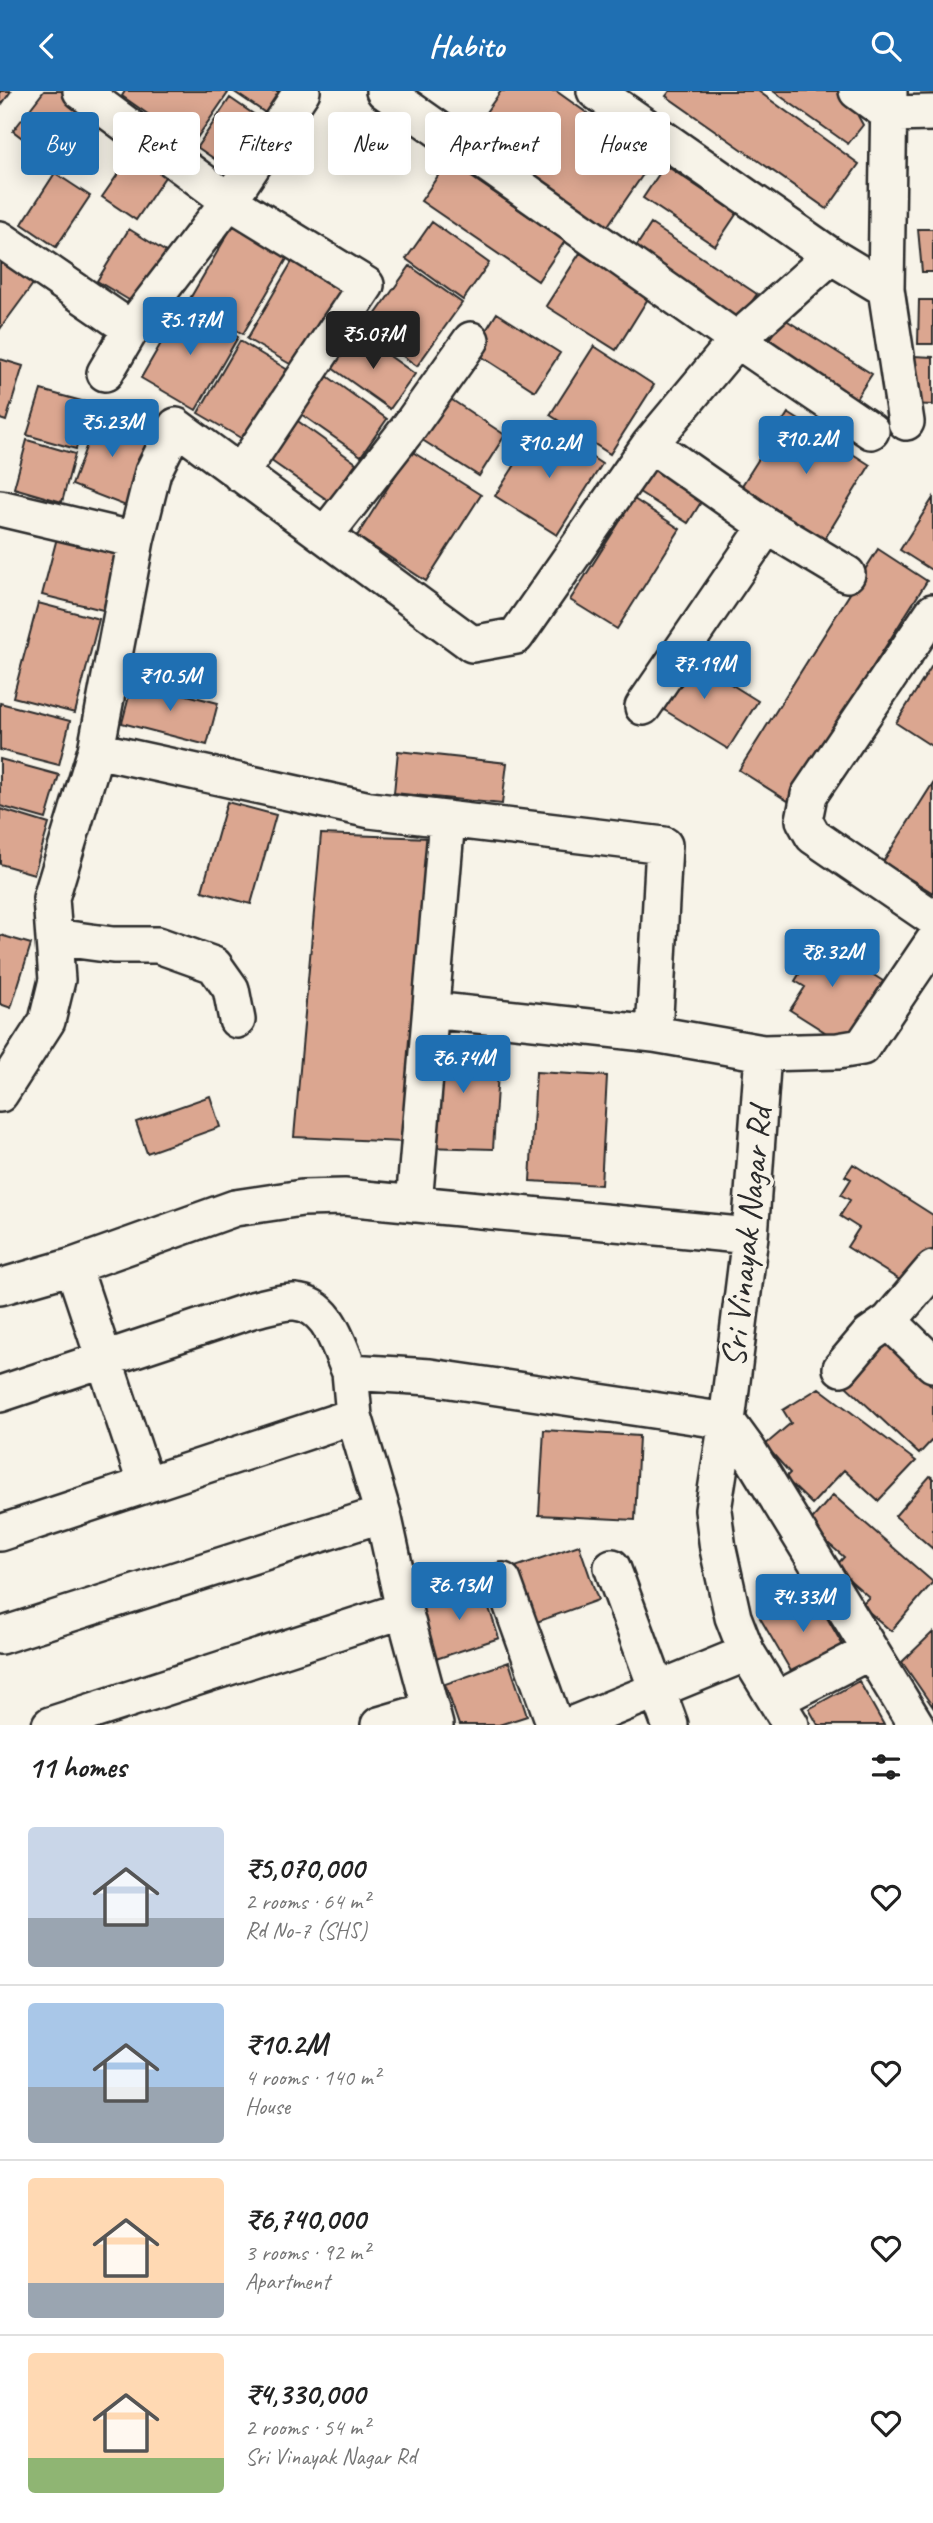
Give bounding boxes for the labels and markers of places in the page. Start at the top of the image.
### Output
pin: ₹5.17M [133,297,247,357]
pin: ₹5.07M [316,311,430,371]
pin: ₹5.23M [55,399,169,459]
pin: ₹10.2M [749,417,863,476]
pin: ₹10.2M [492,421,606,480]
pin: ₹7.19M [647,641,761,701]
pin: ₹10.5M [113,653,227,713]
pin: ₹8.32M [775,929,889,989]
pin: ₹6.74M [406,1035,520,1095]
pin: ₹6.13M [402,1563,516,1622]
pin: ₹4.33M [746,1575,860,1634]

